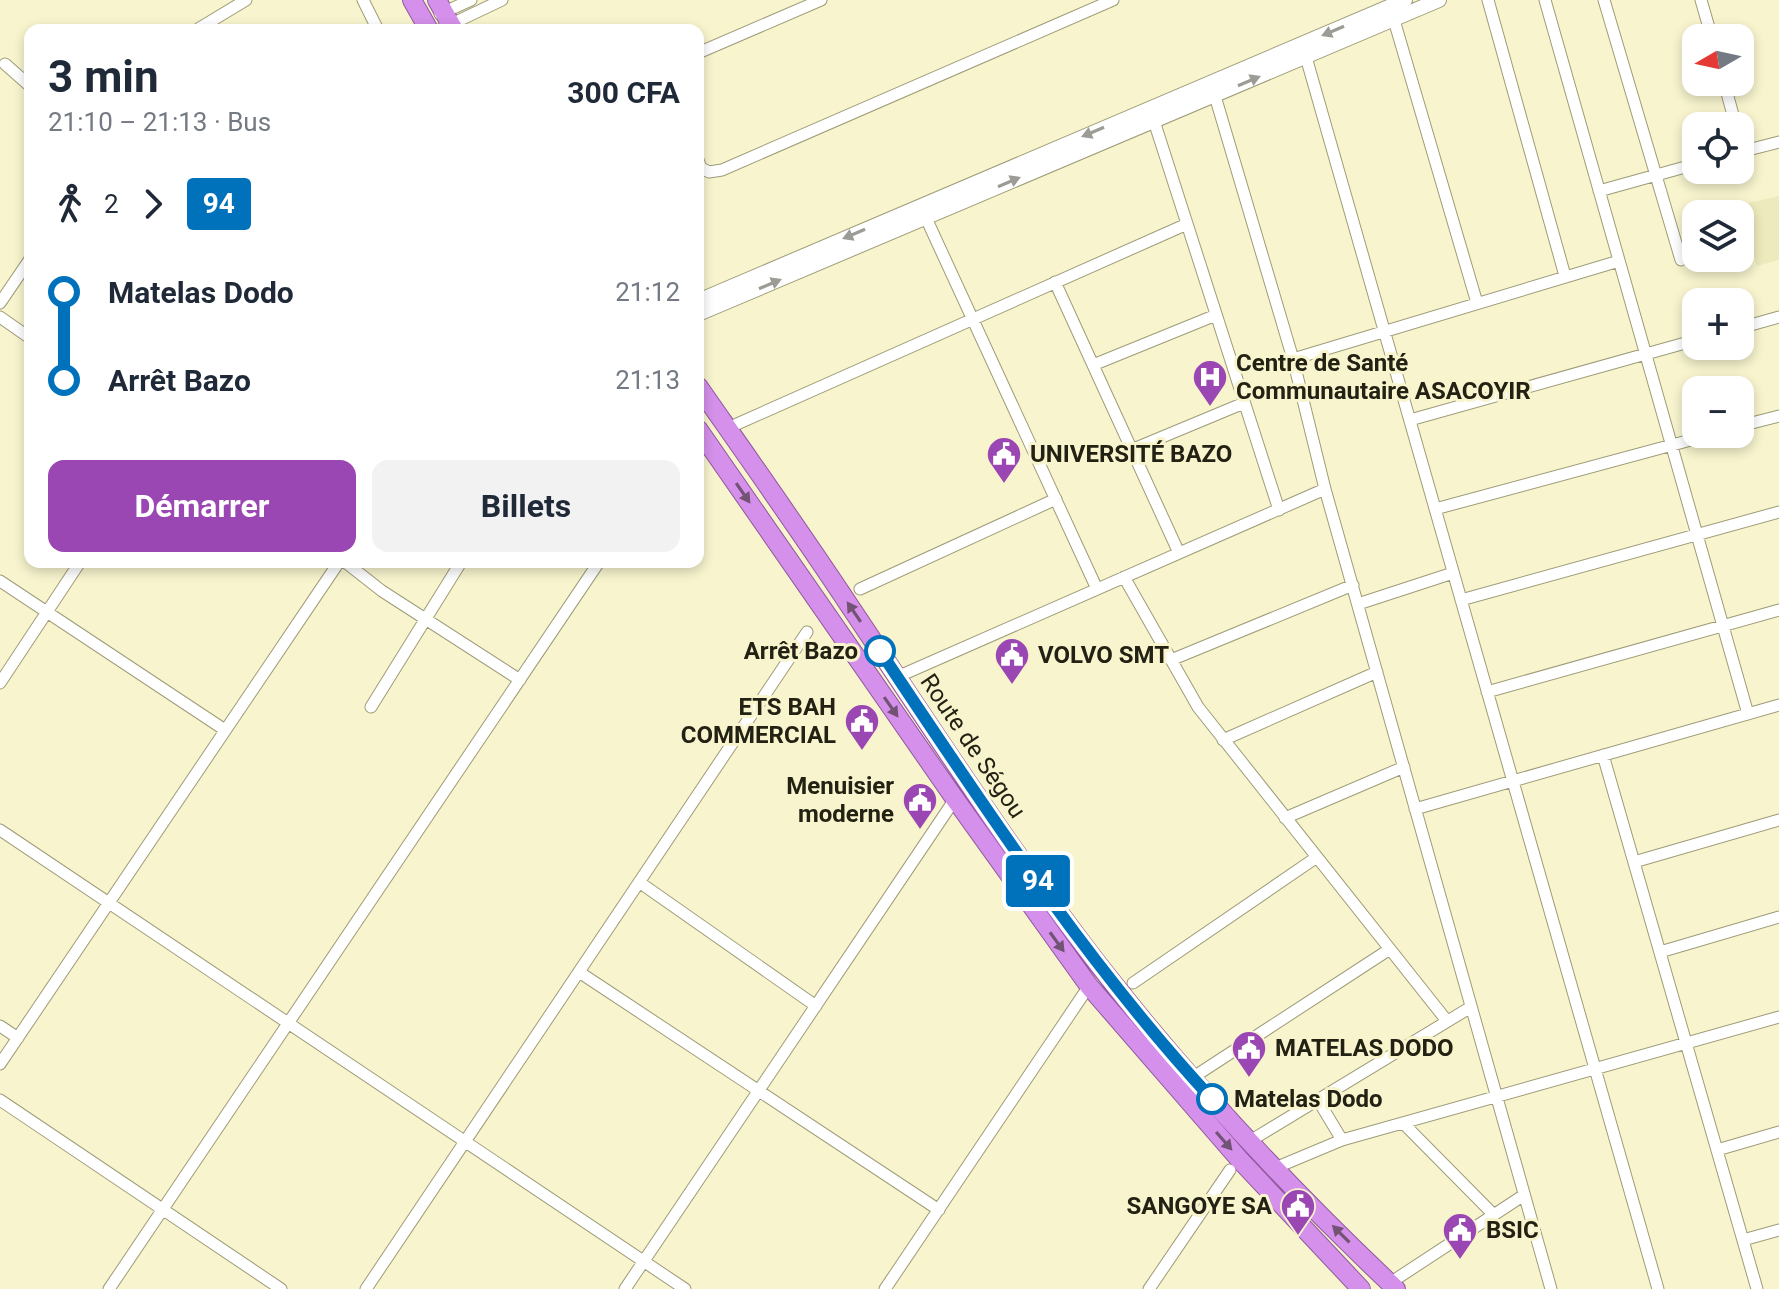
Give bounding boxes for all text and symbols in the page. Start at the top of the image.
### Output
one-way arrow [1321,24,1345,37]
north arrow [1682,24,1754,96]
map controls [1682,24,1754,448]
text: 3 min [48,51,159,103]
text: 300 CFA [567,75,680,110]
one-way arrow [1237,75,1261,88]
text: 21:10 – 21:13 · Bus [48,107,271,137]
button: locate [1682,112,1754,184]
one-way arrow [1081,125,1105,138]
one-way arrow [997,176,1021,189]
icon: walk [48,182,92,226]
icon: forward [131,182,175,226]
text: 94 [203,187,235,220]
text: 2 [104,189,119,219]
button: layers [1682,200,1754,272]
one-way arrow [842,227,866,240]
text: Matelas Dodo [108,275,294,310]
text: 21:12 [615,277,680,307]
one-way arrow [758,278,782,291]
button: + [1682,288,1754,360]
place label: Centre de Santé Communautaire ASACOYIR [1236,349,1531,405]
hospital icon: Centre de Santé Communautaire ASACOYIR [1191,358,1229,408]
text: Arrêt Bazo [108,363,251,398]
text: 21:13 [615,365,680,395]
button: − [1682,376,1754,448]
public building icon: UNIVERSITÉ BAZO [985,435,1023,485]
place label: UNIVERSITÉ BAZO [1030,440,1232,468]
button: Démarrer [48,460,356,552]
button: Billets [372,460,680,552]
one-way arrow [735,483,750,504]
one-way arrow [847,601,862,623]
marker: Arrêt Bazo [865,636,895,666]
public building icon: VOLVO SMT [993,636,1031,686]
place label: Arrêt Bazo [744,637,858,665]
place label: VOLVO SMT [1038,641,1169,669]
street label: Route de Ségou [914,669,1032,823]
place label: ETS BAH COMMERCIAL [681,693,836,749]
one-way arrow [883,696,898,717]
public building icon: ETS BAH COMMERCIAL [843,702,881,752]
place label: Menuisier moderne [786,772,894,828]
public building icon: Menuisier moderne [901,781,939,831]
line badge: 94 [1002,855,1074,907]
text: 94 [1022,864,1054,897]
one-way arrow [1049,931,1065,953]
public building icon: MATELAS DODO [1230,1029,1268,1079]
place label: MATELAS DODO [1275,1034,1454,1062]
marker: Matelas Dodo [1197,1084,1227,1114]
place label: Matelas Dodo [1234,1085,1383,1113]
one-way arrow [1215,1131,1232,1151]
public building icon: SANGOYE SA [1279,1187,1317,1237]
place label: SANGOYE SA [1127,1192,1273,1220]
public building icon: BSIC [1441,1211,1479,1261]
place label: BSIC [1486,1216,1539,1244]
one-way arrow [1332,1225,1351,1244]

